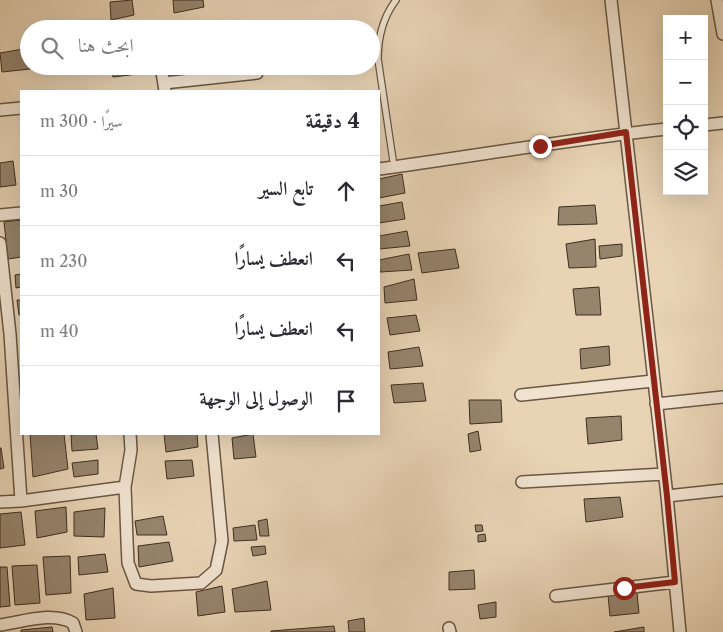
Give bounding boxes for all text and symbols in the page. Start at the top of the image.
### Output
map controls [663,15,708,195]
button: + [663,15,708,60]
search box [20,20,380,75]
icon: search [38,34,66,62]
text: ابحث هنا [78,34,134,57]
button: − [663,60,708,105]
button: locate [663,105,708,150]
text: 4 دقيقة [306,108,360,133]
text: سيرًا · 300 m [40,111,123,131]
route end [529,135,552,158]
button: layers [663,150,708,195]
text: تابع السير [259,177,313,200]
icon: ahead [332,177,360,205]
text: 30 m [40,181,78,201]
text: انعطف يسارًا [234,247,313,270]
icon: left [332,247,360,275]
text: 230 m [40,251,87,271]
text: انعطف يسارًا [234,317,313,340]
icon: left [332,317,360,345]
text: 40 m [40,321,79,341]
text: الوصول إلى الوجهة [199,387,313,410]
icon: arrive [332,387,360,415]
route start [613,577,636,600]

